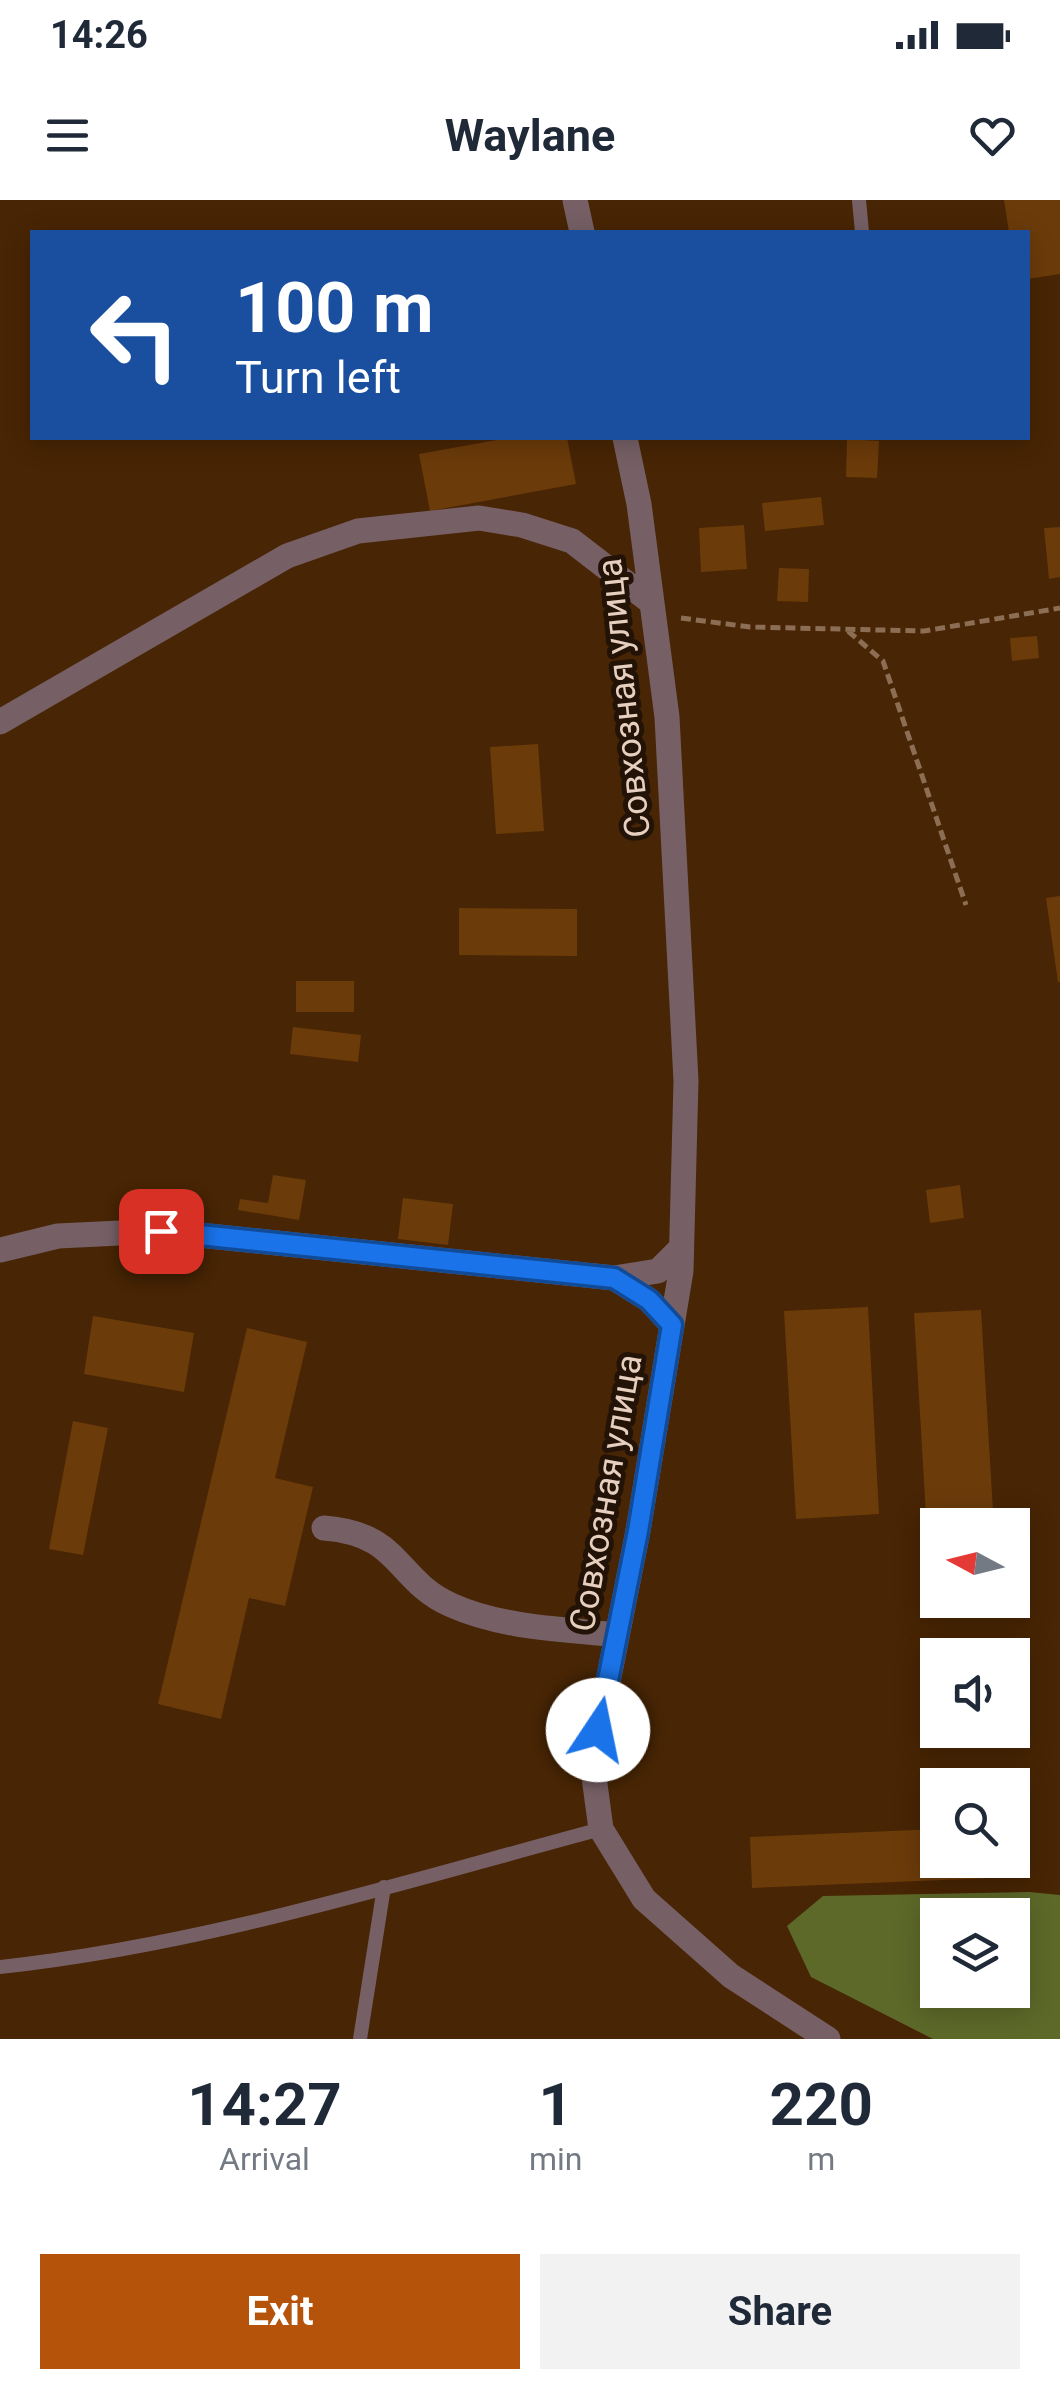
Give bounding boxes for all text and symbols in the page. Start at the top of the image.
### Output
text: 14:26 [50,13,148,57]
icon: menu [40,108,95,163]
icon: heart [965,108,1020,163]
text: Waylane [445,109,615,162]
text: 100 m [235,267,434,349]
icon: left [70,270,200,400]
text: Turn left [235,351,401,404]
street label: Совхозная улица [589,556,659,840]
pin [119,1189,204,1274]
icon: arrive [134,1204,189,1259]
street label: Совхозная улица [561,1351,651,1635]
north arrow [920,1508,1030,1618]
map controls [920,1508,1030,2008]
button: sound [920,1638,1030,1748]
position arrow [546,1678,650,1782]
button: search [920,1768,1030,1878]
button: layers [920,1898,1030,2008]
text: 14:27 [187,2069,342,2140]
text: 1 [538,2069,573,2140]
text: 220 [770,2069,873,2140]
text: Arrival [219,2140,310,2178]
text: min [529,2140,582,2178]
text: m [807,2140,835,2178]
button: Exit [40,2254,520,2369]
button: Share [540,2254,1020,2369]

